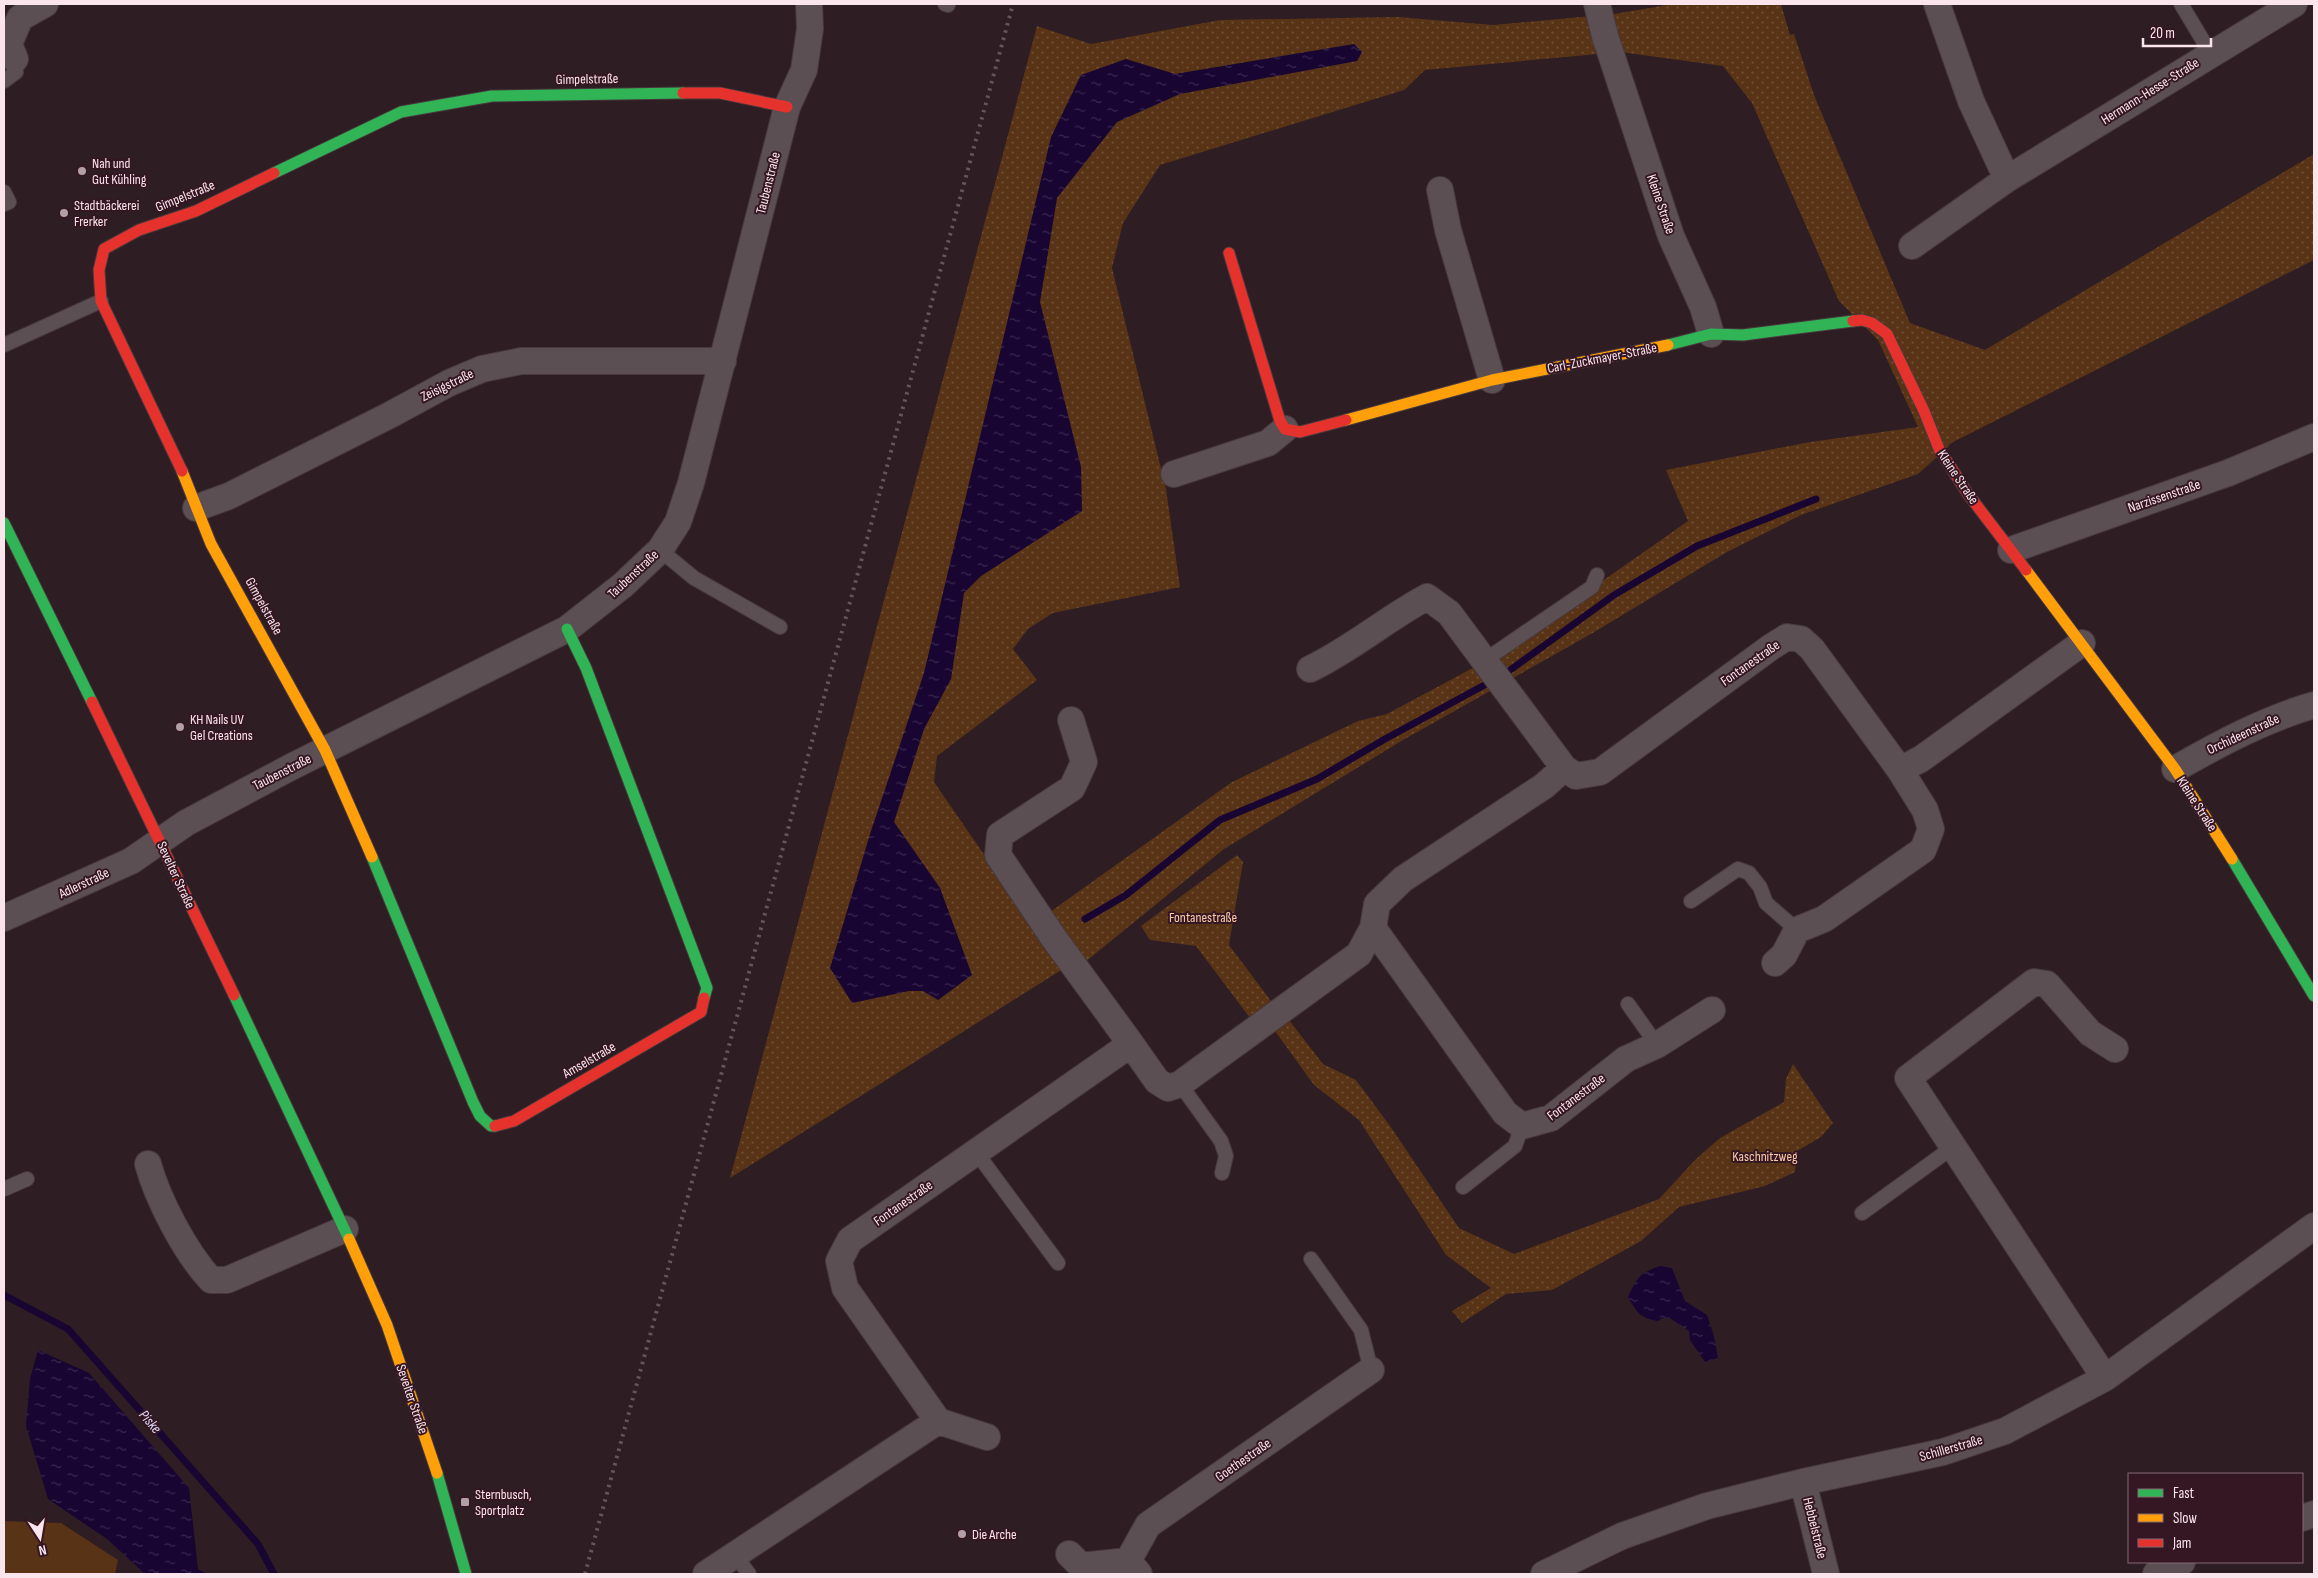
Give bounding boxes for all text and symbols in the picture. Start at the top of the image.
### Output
scale bar [2143,15,2210,47]
text: 20 m [2150,24,2175,43]
street label: Hermann-Hesse-Straße [2098,54,2202,128]
street label: Gimpelstraße [556,70,618,88]
street label: Taubenstraße [752,150,784,216]
place label: Nah und Gut Kühling [92,155,147,188]
marker: Nah und Gut Kühling [76,165,88,177]
street label: Kleine Straße [1643,172,1679,236]
street label: Gimpelstraße [153,176,217,216]
place label: Stadtbäckerei Frerker [74,197,139,230]
marker: Stadtbäckerei Frerker [58,207,70,219]
street label: Carl-Zuckmayer-Straße [1546,339,1658,377]
street label: Zeisigstraße [418,365,476,405]
street label: Kleine Straße [1934,447,1982,507]
street label: Narzissenstraße [2125,476,2203,516]
street label: Taubenstraße [604,546,662,602]
street label: Gimpelstraße [241,574,287,638]
street label: Fontanestraße [1717,636,1783,690]
street label: Orchideenstraße [2204,710,2282,758]
place label: KH Nails UV Gel Creations [190,711,253,744]
marker: KH Nails UV Gel Creations [174,721,186,733]
street label: Taubenstraße [250,750,314,794]
street label: Kleine Straße [2173,773,2221,835]
street label: Sevelter Straße [153,839,199,911]
street label: Adlerstraße [55,864,112,902]
park label: Fontanestraße [1169,909,1237,926]
street label: Amselstraße [559,1038,619,1082]
street label: Fontanestraße [1544,1070,1608,1124]
park label: Kaschnitzweg [1732,1148,1798,1165]
street label: Fontanestraße [870,1176,936,1230]
street label: Sevelter Straße [392,1362,432,1436]
water label: Piske [134,1406,166,1438]
street label: Schillerstraße [1917,1431,1985,1465]
street label: Goethestraße [1212,1435,1274,1485]
legend [2128,1473,2303,1563]
text: Fast [2173,1484,2195,1503]
place label: Sternbusch, Sportplatz [475,1486,532,1519]
marker: Sternbusch, Sportplatz [459,1496,471,1508]
street label: Hebbelstraße [1799,1496,1831,1560]
text: Slow [2173,1509,2197,1528]
north arrow [15,1513,65,1563]
place label: Die Arche [972,1526,1017,1543]
marker: Die Arche [956,1528,968,1540]
text: Jam [2172,1534,2191,1553]
text: N [37,1541,48,1559]

